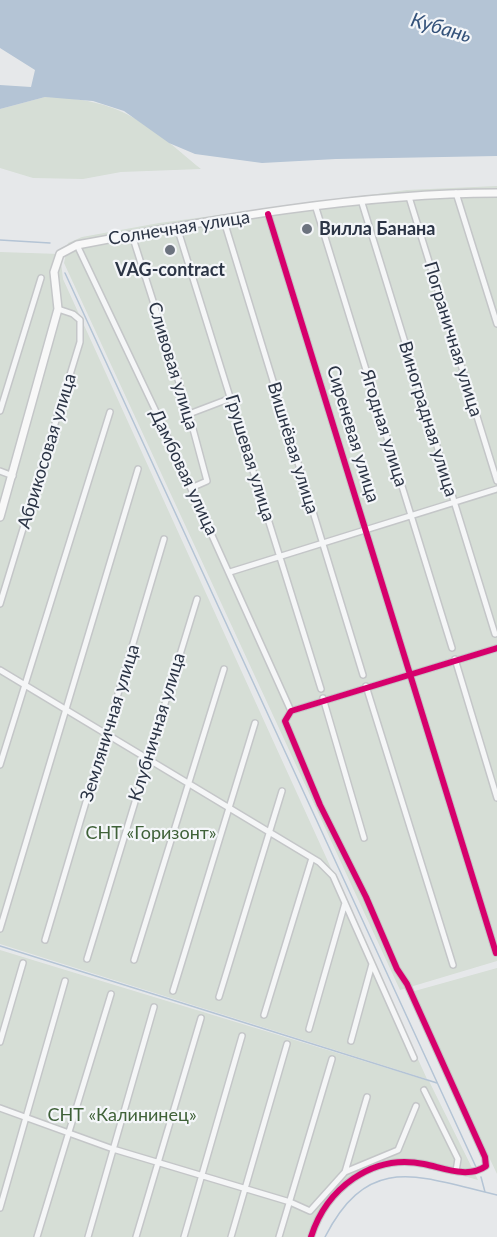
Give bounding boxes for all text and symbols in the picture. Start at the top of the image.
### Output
water label: Кубань [408,8,474,48]
street label: Солнечная улица [107,206,251,250]
place label: Вилла Банана [319,218,435,240]
marker: Вилла Банана [300,222,314,236]
marker: VAG-contract [163,243,177,257]
place label: VAG-contract [115,259,225,281]
street label: Пограничная улица [419,259,487,419]
street label: Сливовая улица [143,299,203,433]
street label: Виноградная улица [394,339,462,499]
street label: Сиреневая улица [322,363,384,505]
street label: Ягодная улица [356,367,412,489]
street label: Абрикосовая улица [13,371,81,531]
street label: Вишнёвая улица [263,379,323,517]
street label: Грушевая улица [220,392,280,524]
street label: Дамбовая улица [145,405,223,539]
street label: Земляничная улица [76,642,144,804]
street label: Клубничная улица [124,650,190,804]
park label: СНТ «Горизонт» [85,822,217,844]
park label: СНТ «Калининец» [47,1104,197,1126]

